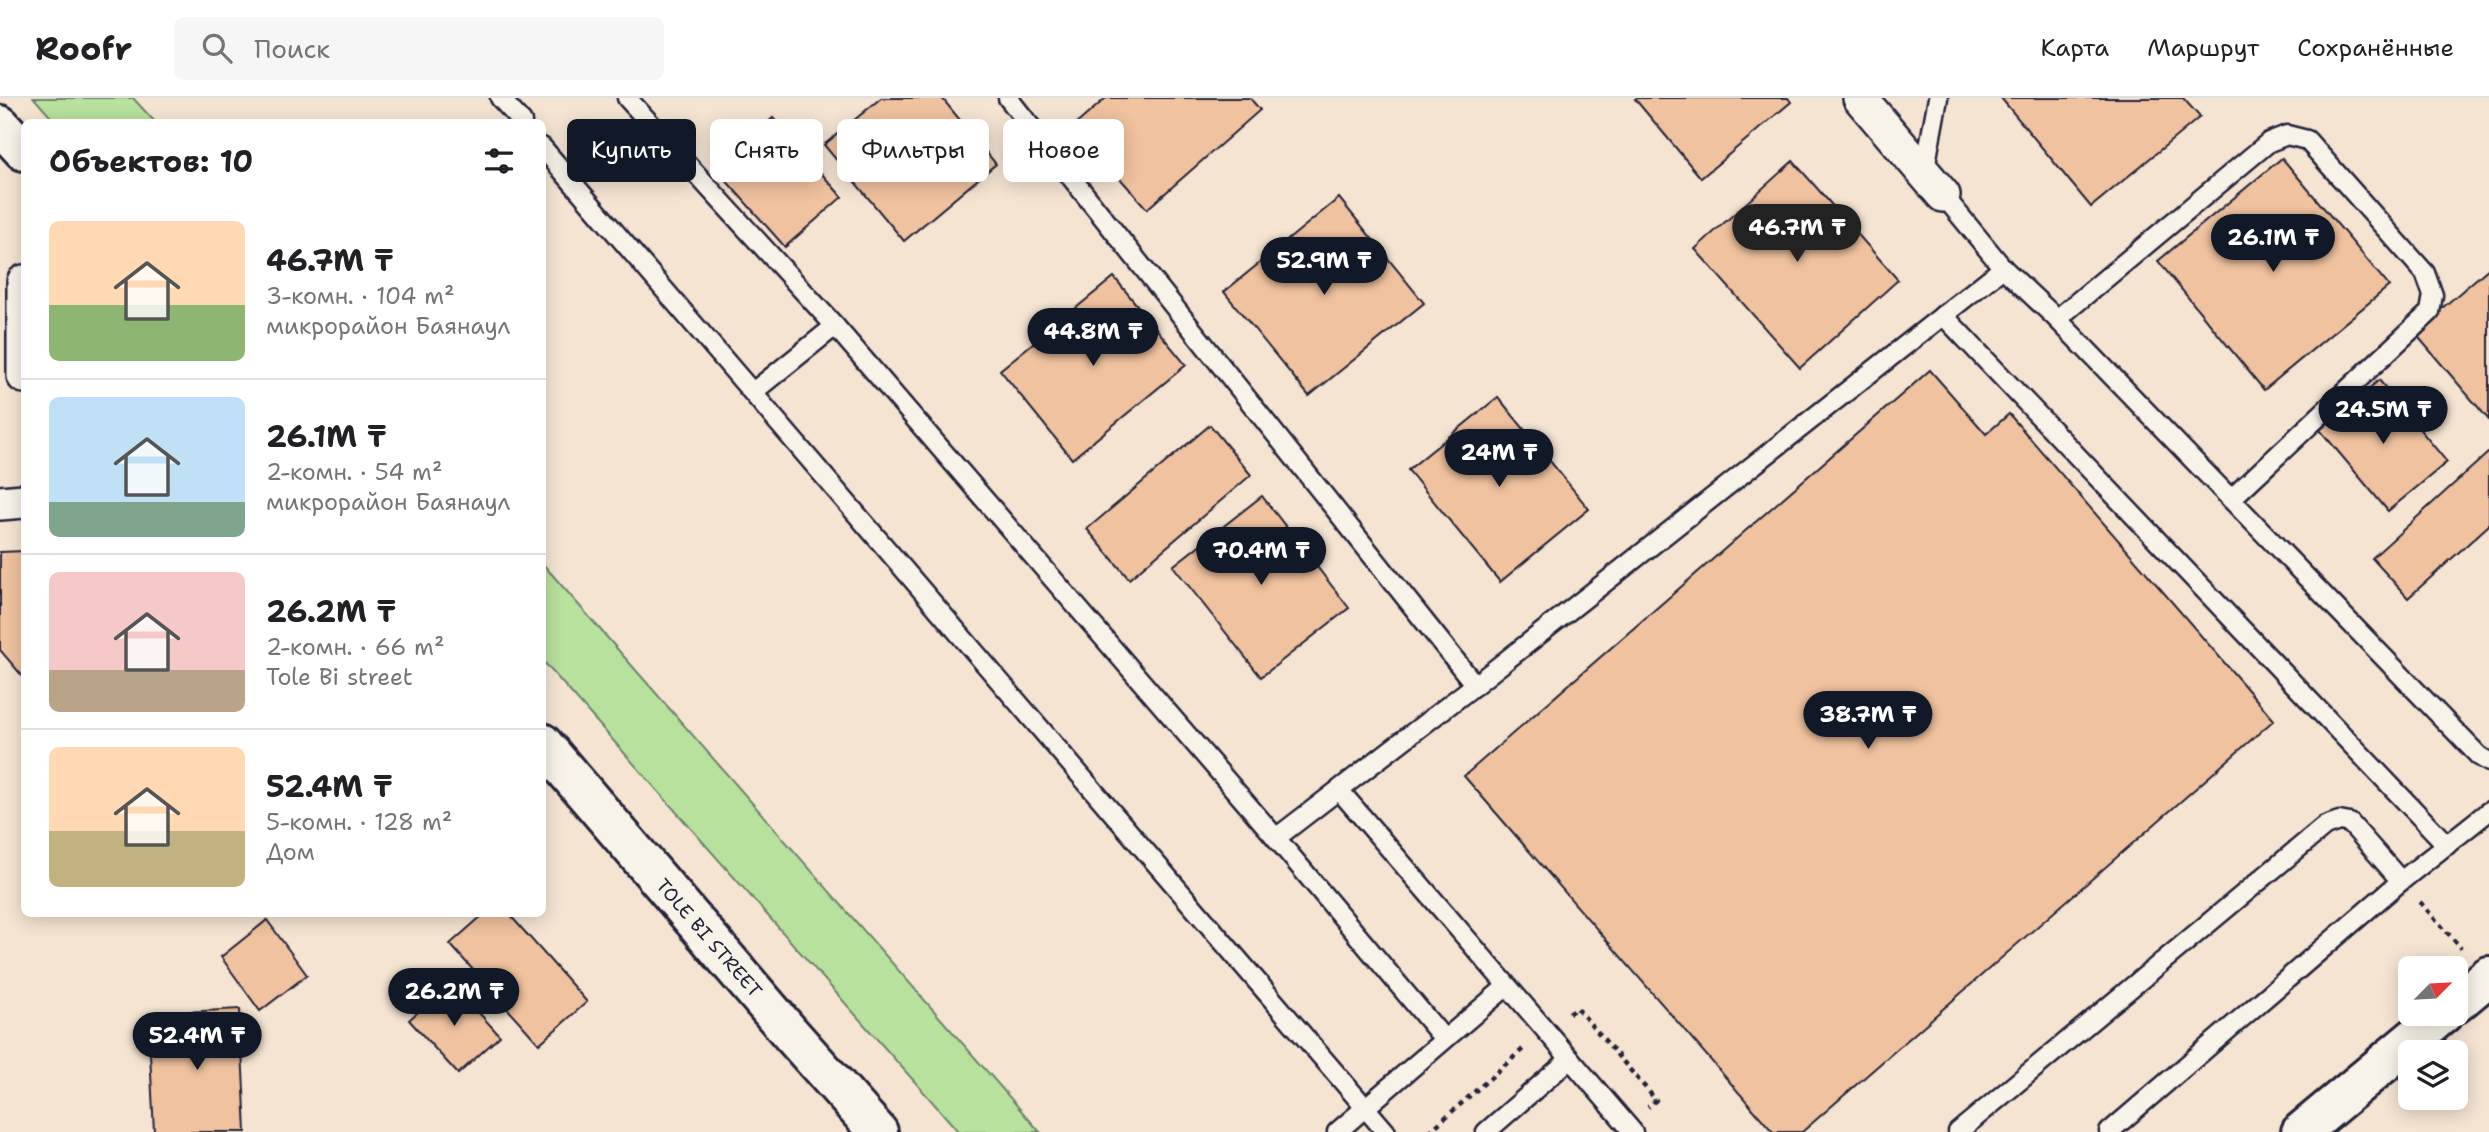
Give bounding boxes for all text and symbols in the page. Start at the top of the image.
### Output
search box [174,17,664,80]
text: Roofr [35,26,132,71]
icon: search [198,29,236,67]
text: Поиск [254,31,330,66]
text: Карта [2041,32,2109,64]
text: Маршрут [2147,32,2259,64]
text: Сохранённые [2297,32,2454,64]
chip: Купить [567,119,696,182]
chip: Снять [710,119,823,182]
chip: Фильтры [837,119,989,182]
chip: Новое [1003,119,1124,182]
text: Объектов: 10 [49,141,253,182]
icon: filters [480,142,518,180]
pin: 46.7M ₸ [1732,204,1862,264]
text: 46.7M ₸ [1748,212,1846,242]
pin: 26.1M ₸ [2208,214,2338,274]
text: 26.1M ₸ [2227,222,2319,252]
pin: 52.9M ₸ [1259,238,1389,297]
text: 46.7M ₸ [266,240,393,281]
text: 52.9M ₸ [1276,245,1372,275]
icon: home [105,249,189,333]
text: 3-комн. · 104 m² [266,281,455,311]
pin: 44.8M ₸ [1028,308,1158,368]
text: микрорайон Баянаул [266,311,510,341]
text: 44.8M ₸ [1043,316,1143,346]
pin: 24.5M ₸ [2318,386,2448,446]
text: 24.5M ₸ [2335,394,2431,424]
text: 26.1M ₸ [266,416,386,457]
icon: home [105,425,189,509]
pin: 24M ₸ [1450,430,1548,489]
text: 24M ₸ [1460,437,1538,467]
text: 2-комн. · 54 m² [266,457,443,487]
text: микрорайон Баянаул [266,487,510,517]
pin: 70.4M ₸ [1196,528,1326,587]
text: 70.4M ₸ [1212,535,1310,565]
text: 26.2M ₸ [266,591,396,632]
icon: home [105,600,189,684]
text: 2-комн. · 66 m² [266,632,445,662]
text: Tole Bi street [266,662,413,692]
pin: 38.7M ₸ [1803,692,1933,751]
text: 38.7M ₸ [1819,699,1917,729]
text: 52.4M ₸ [266,766,392,807]
icon: home [105,775,189,859]
text: 5-комн. · 128 m² [266,807,452,837]
text: Дом [266,837,315,867]
street label: TOLE BI STREET [650,873,768,1003]
north arrow [2398,956,2468,1026]
map controls [2398,956,2468,1110]
pin: 26.2M ₸ [389,968,519,1028]
text: 26.2M ₸ [404,976,504,1006]
pin: 52.4M ₸ [132,1012,262,1072]
text: 52.4M ₸ [149,1020,245,1050]
button: layers [2398,1040,2468,1110]

